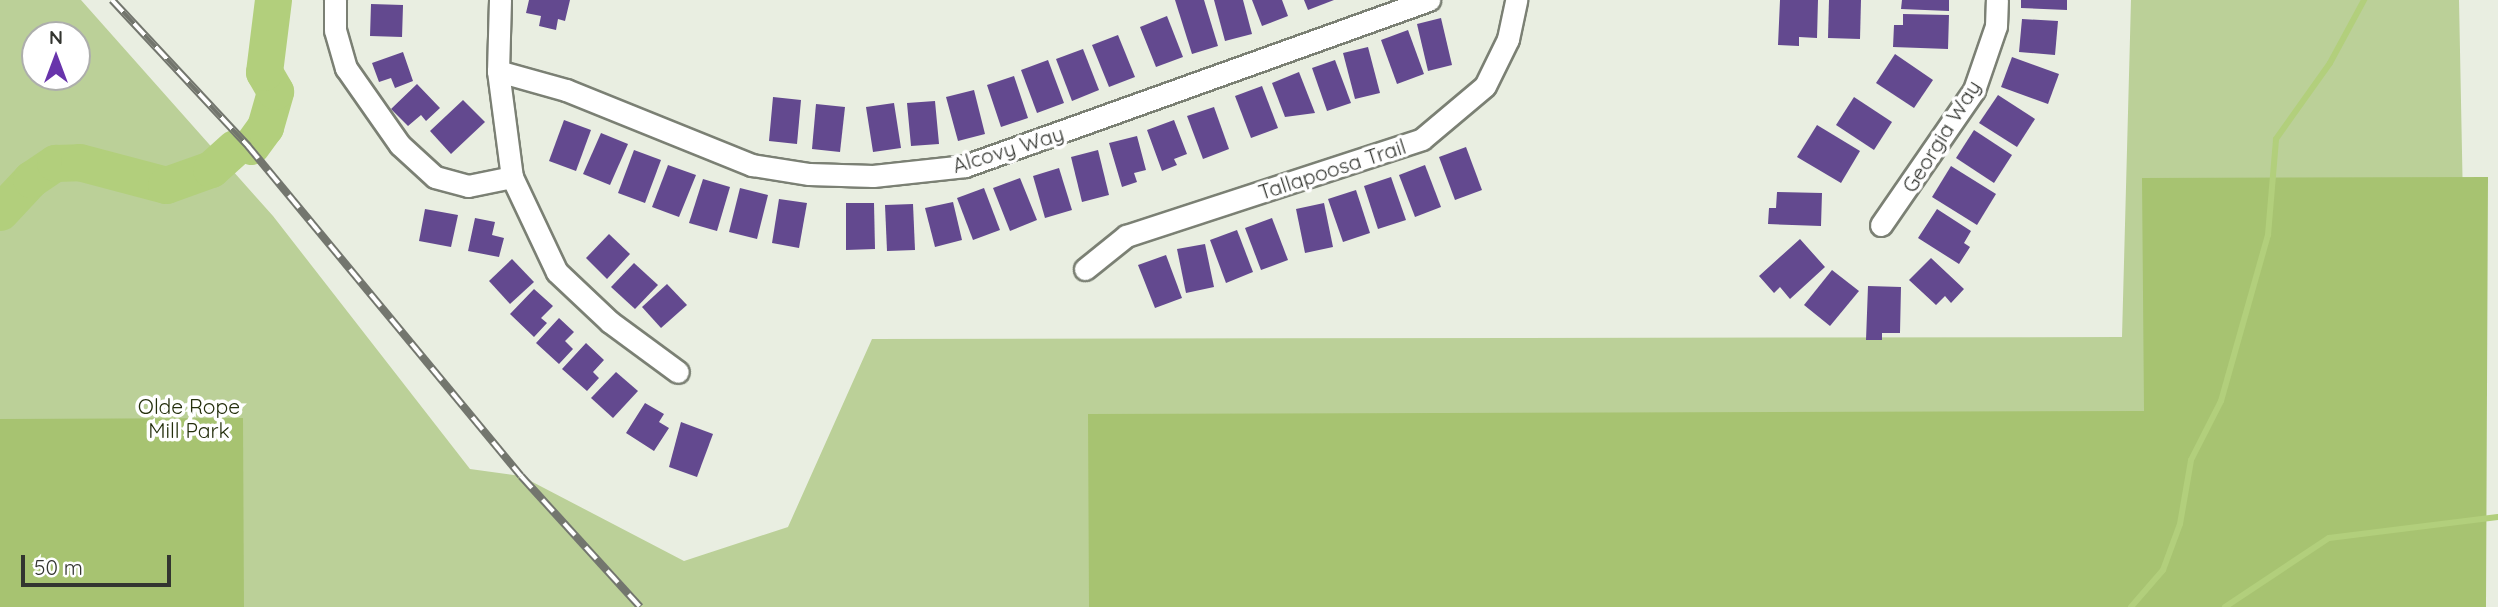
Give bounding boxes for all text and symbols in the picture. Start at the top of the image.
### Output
north arrow [21,21,91,91]
text: N [49,25,63,49]
street label: Georgia Way [1896,75,1986,197]
street label: Alcovy Way [949,120,1067,178]
street label: Tallapoosa Trail [1255,133,1409,205]
park label: Olde Rope Mill Park [138,393,240,443]
scale bar [24,540,175,584]
text: 50 m [34,554,83,580]

